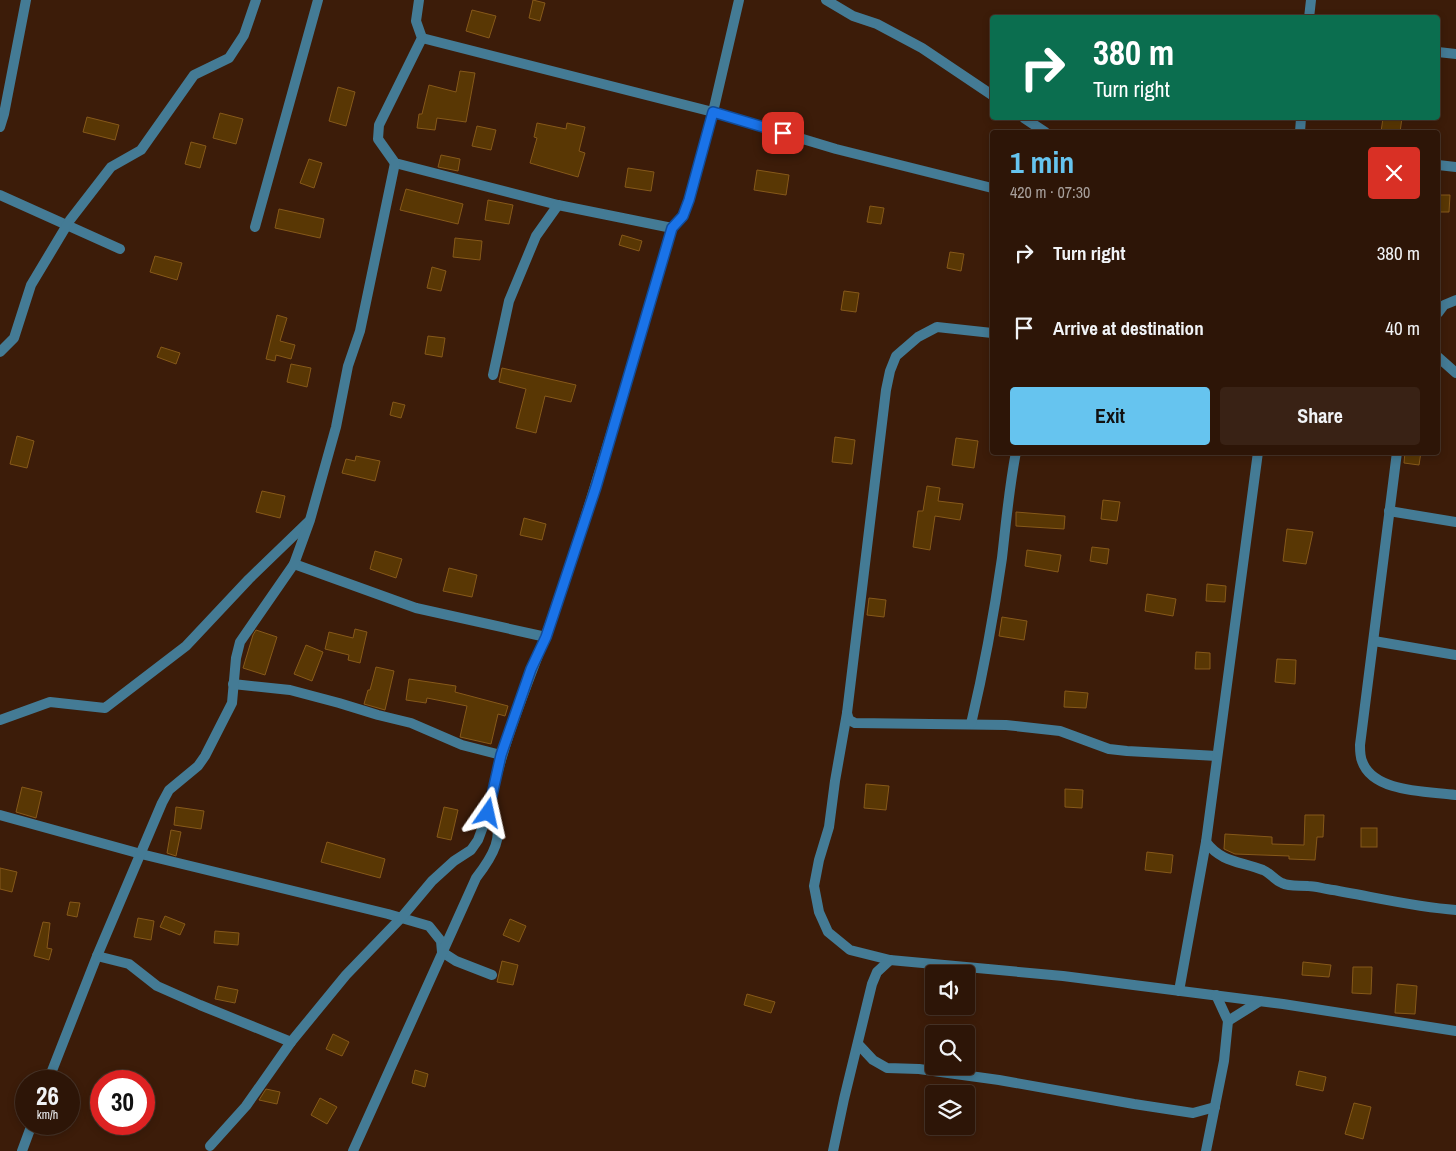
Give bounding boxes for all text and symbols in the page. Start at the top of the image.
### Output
text: 380 m [1093,29,1174,76]
icon: right [1010,35,1075,100]
text: Turn right [1093,74,1170,104]
pin [762,112,804,154]
icon: arrive [769,119,797,147]
text: 1 min [1010,142,1074,182]
button: close [1368,147,1420,199]
text: 420 m · 07:30 [1010,181,1090,203]
icon: right [1010,239,1038,267]
text: Turn right [1053,240,1125,266]
text: 380 m [1377,240,1420,266]
icon: arrive [1010,314,1038,342]
text: Arrive at destination [1053,315,1204,341]
text: 40 m [1385,315,1420,341]
button: Exit [1010,387,1210,445]
button: Share [1220,387,1420,445]
position arrow [461,786,513,838]
map controls [925,965,975,1135]
button: sound [925,965,975,1015]
button: search [925,1025,975,1075]
speed limit sign: 30 [90,1070,155,1135]
text: 26 [36,1079,59,1113]
button: layers [925,1085,975,1135]
text: km/h [37,1107,58,1123]

